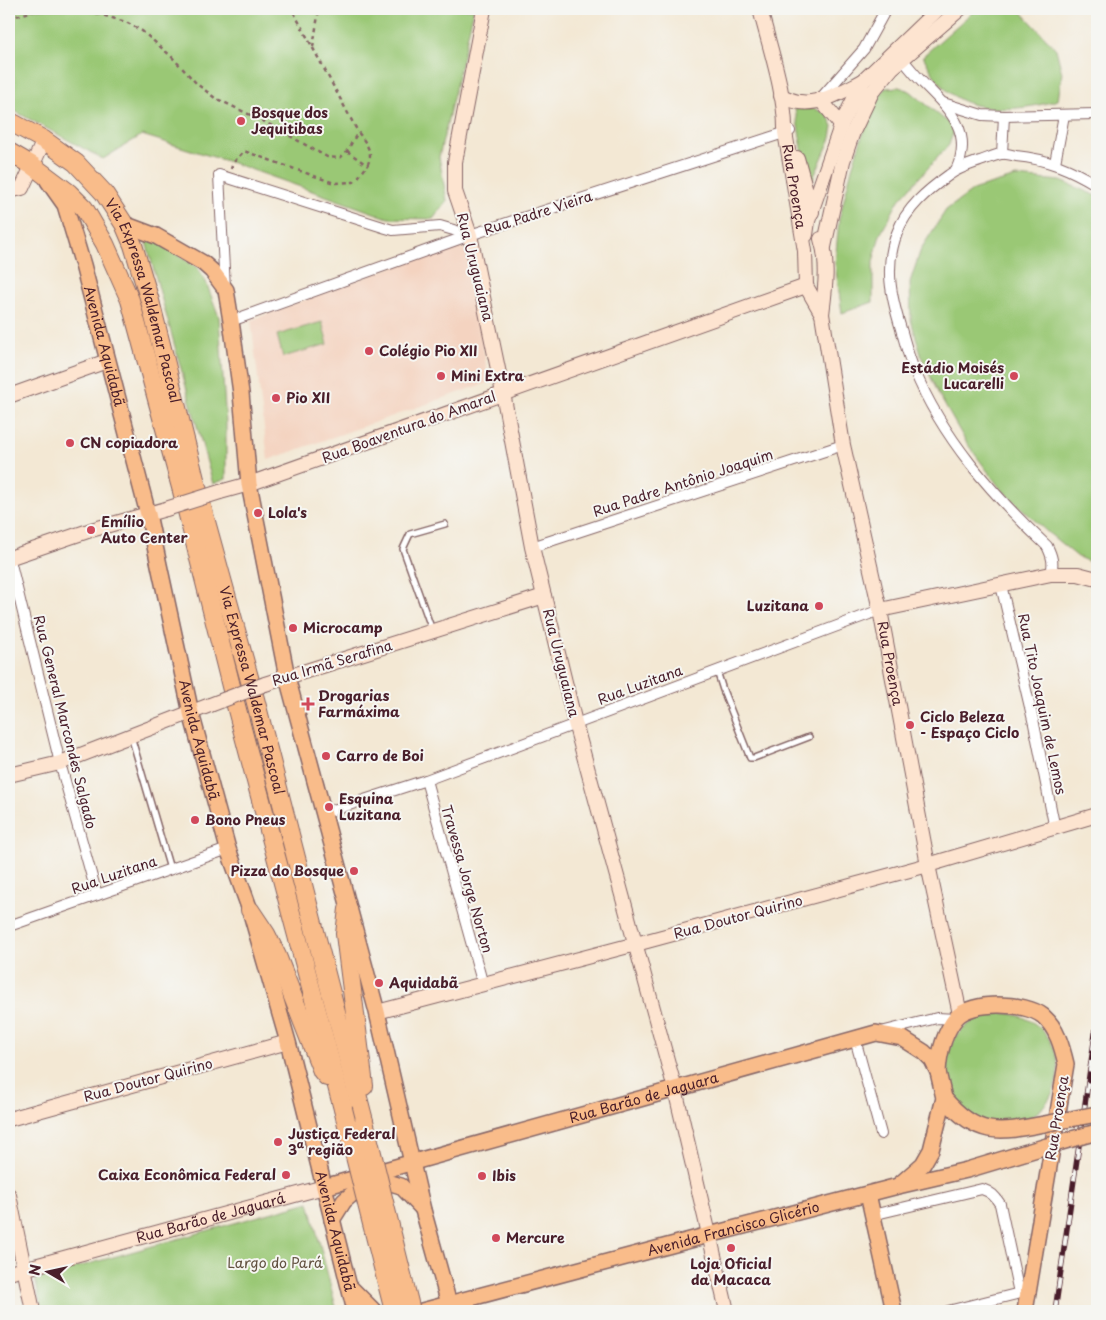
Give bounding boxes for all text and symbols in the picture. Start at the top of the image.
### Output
place label: Bosque dos Jequitibas [251,102,328,139]
marker: Bosque dos Jequitibas [235,115,247,127]
street label: Rua Proença [777,142,812,230]
street label: Rua Padre Vieira [481,185,595,240]
street label: Via Expressa Waldemar Pascoal [100,194,186,405]
street label: Rua Uruguaiana [452,210,499,324]
street label: Avenida Aquidabã [79,284,131,409]
place label: Colégio Pio XII [379,340,477,361]
marker: Colégio Pio XII [363,345,375,357]
place label: Estádio Moisés Lucarelli [901,357,1004,394]
place label: Mini Extra [451,365,525,386]
marker: Mini Extra [435,370,447,382]
marker: Estádio Moisés Lucarelli [1008,370,1020,382]
street label: Rua Boaventura do Amaral [319,385,499,468]
place label: Pio XII [286,387,330,408]
marker: Pio XII [270,392,282,404]
place label: CN copiadora [80,432,178,453]
marker: CN copiadora [64,437,76,449]
street label: Rua Padre Antônio Joaquim [590,443,776,522]
place label: Lola's [268,502,307,523]
marker: Lola's [252,507,264,519]
place label: Emílio Auto Center [101,511,189,548]
marker: Emílio Auto Center [85,524,97,536]
street label: Via Expressa Waldemar Pascoal [214,584,290,797]
place label: Luzitana [747,595,809,616]
marker: Luzitana [813,600,825,612]
street label: Rua Uruguaiana [538,606,585,720]
street label: Rua Tito Joaquim de Lemos [1013,611,1072,796]
street label: Rua General Marcondes Salgado [29,613,102,831]
place label: Microcamp [303,617,383,638]
street label: Rua Proença [872,619,909,708]
marker: Microcamp [287,622,299,634]
street label: Rua Irmã Serafina [269,634,395,691]
street label: Rua Luzitana [594,659,686,710]
street label: Avenida Aquidabã [174,678,225,803]
place label: Drogarias Farmáxima [318,685,400,722]
marker: Drogarias Farmáxima [302,698,314,710]
place label: Ciclo Beleza - Espaço Ciclo [920,706,1019,743]
marker: Ciclo Beleza - Espaço Ciclo [904,719,916,731]
place label: Carro de Boi [336,745,424,766]
marker: Carro de Boi [320,750,332,762]
place label: Esquina Luzitana [339,788,402,825]
marker: Esquina Luzitana [323,801,335,813]
street label: Travessa Jorge Norton [436,802,499,955]
place label: Bono Pneus [205,809,286,830]
marker: Bono Pneus [189,814,201,826]
street label: Rua Luzitana [68,850,160,899]
place label: Pizza do Bosque [230,860,344,881]
marker: Pizza do Bosque [348,865,360,877]
street label: Rua Doutor Quirino [671,889,805,944]
place label: Aquidabã [388,972,459,993]
marker: Aquidabã [373,977,385,989]
street label: Rua Doutor Quirino [81,1052,215,1107]
street label: Rua Barão de Jaguara [567,1066,721,1128]
street label: Rua Proença [1039,1074,1074,1162]
place label: Justiça Federal 3ª região [288,1123,396,1160]
marker: Justiça Federal 3ª região [272,1136,284,1148]
place label: Caixa Econômica Federal [98,1164,276,1185]
place label: Ibis [492,1165,516,1186]
street label: Avenida Aquidabã [310,1168,361,1294]
marker: Caixa Econômica Federal [280,1169,292,1181]
marker: Ibis [476,1170,488,1182]
street label: Rua Barão de Jaguará [134,1187,288,1248]
street label: Avenida Francisco Glicério [645,1196,822,1261]
place label: Mercure [506,1227,565,1248]
marker: Mercure [490,1232,502,1244]
marker: Loja Oficial da Macaca [725,1242,737,1254]
north arrow [22,1248,72,1298]
park label: Largo do Pará [227,1252,323,1273]
place label: Loja Oficial da Macaca [690,1253,772,1290]
text: N [23,1263,46,1277]

